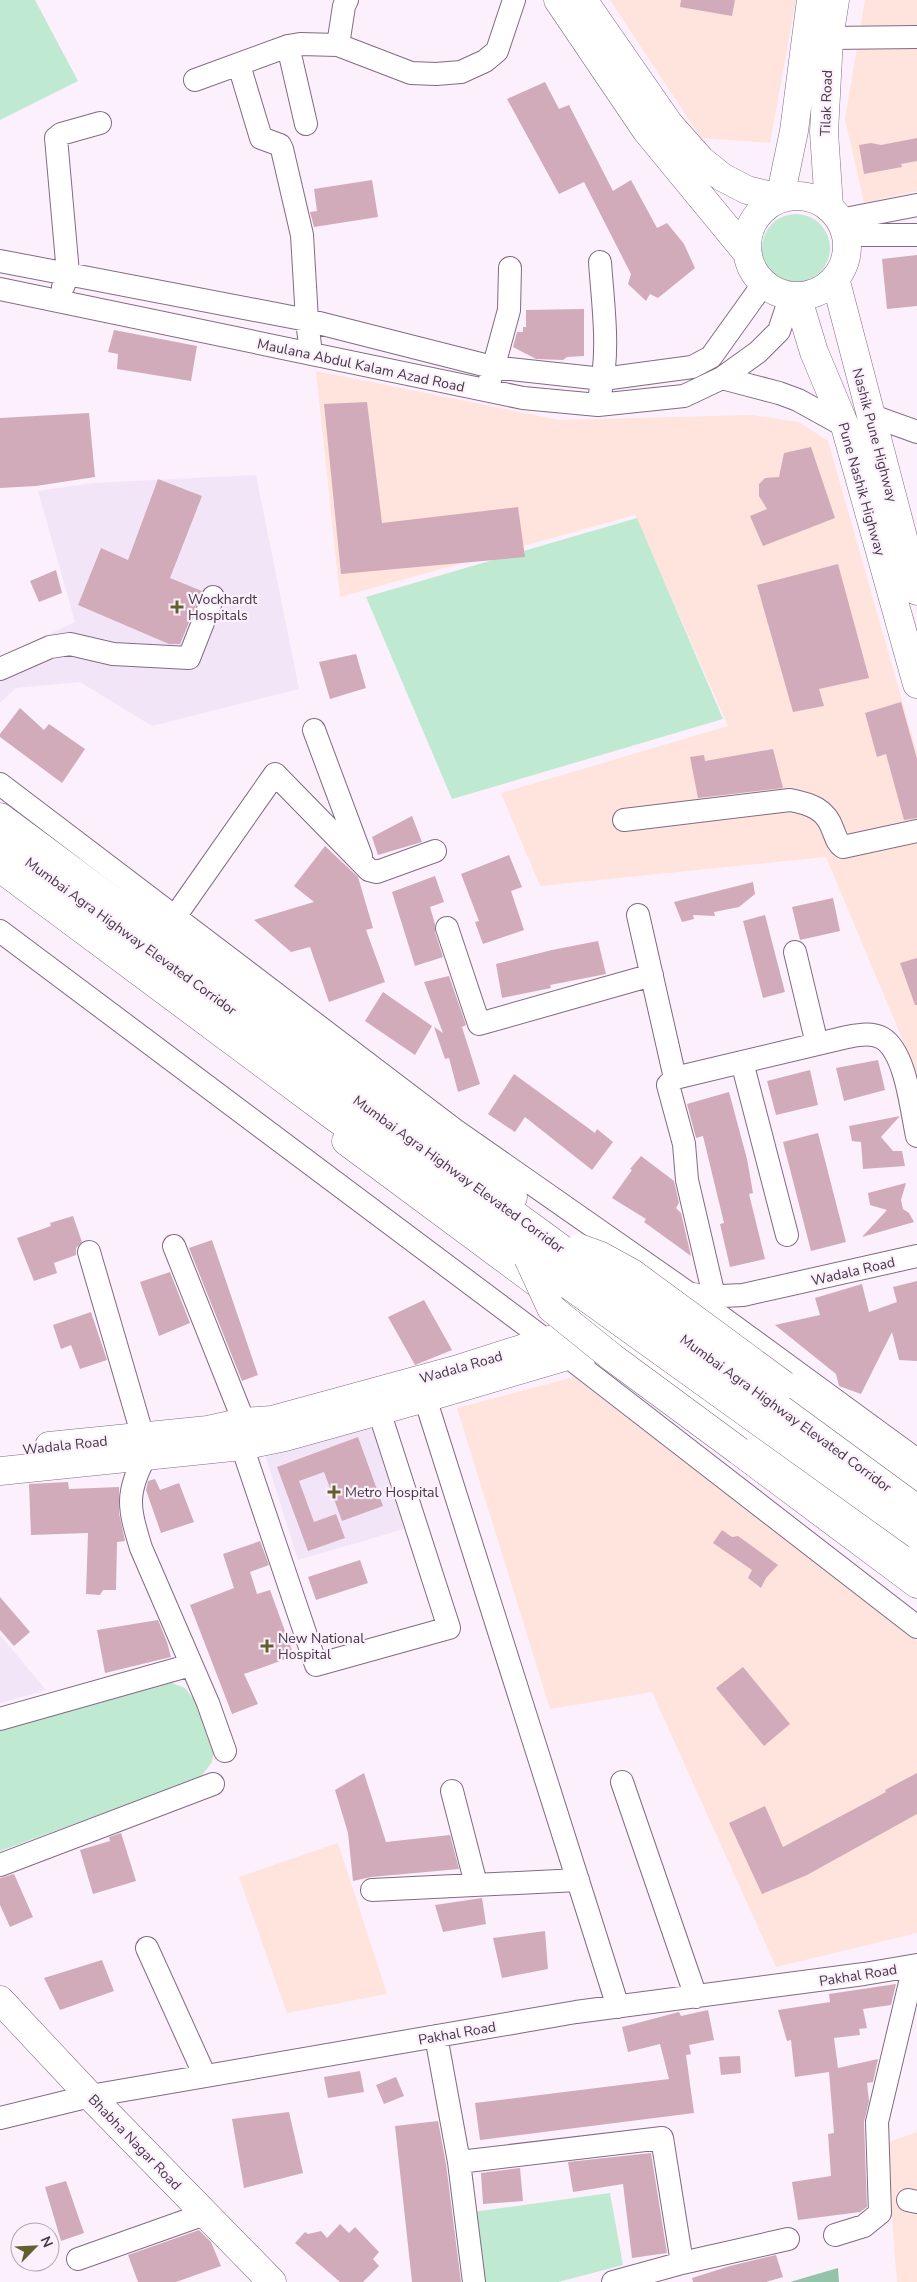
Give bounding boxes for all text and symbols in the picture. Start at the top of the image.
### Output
street label: Tilak Road [816,69,837,137]
street label: Maulana Abdul Kalam Azad Road [255,334,466,397]
street label: Nashik Pune Highway [847,366,902,505]
street label: Pune Nashik Highway [833,420,890,559]
place label: Wockhardt Hospitals [188,590,257,625]
marker: Wockhardt Hospitals [170,600,184,614]
street label: Mumbai Agra Highway Elevated Corridor [21,853,240,1020]
street label: Mumbai Agra Highway Elevated Corridor [349,1091,568,1258]
street label: Wadala Road [809,1253,897,1290]
street label: Mumbai Agra Highway Elevated Corridor [676,1330,895,1497]
street label: Wadala Road [417,1347,505,1388]
street label: Wadala Road [22,1432,108,1459]
place label: Metro Hospital [345,1483,440,1502]
marker: Metro Hospital [327,1485,341,1499]
place label: New National Hospital [278,1629,365,1664]
marker: New National Hospital [260,1639,274,1653]
street label: Pakhal Road [818,1960,898,1991]
street label: Pakhal Road [417,2017,497,2050]
street label: Bhabha Nagar Road [84,2090,185,2194]
north arrow [10,2222,60,2272]
text: N [36,2233,57,2251]

